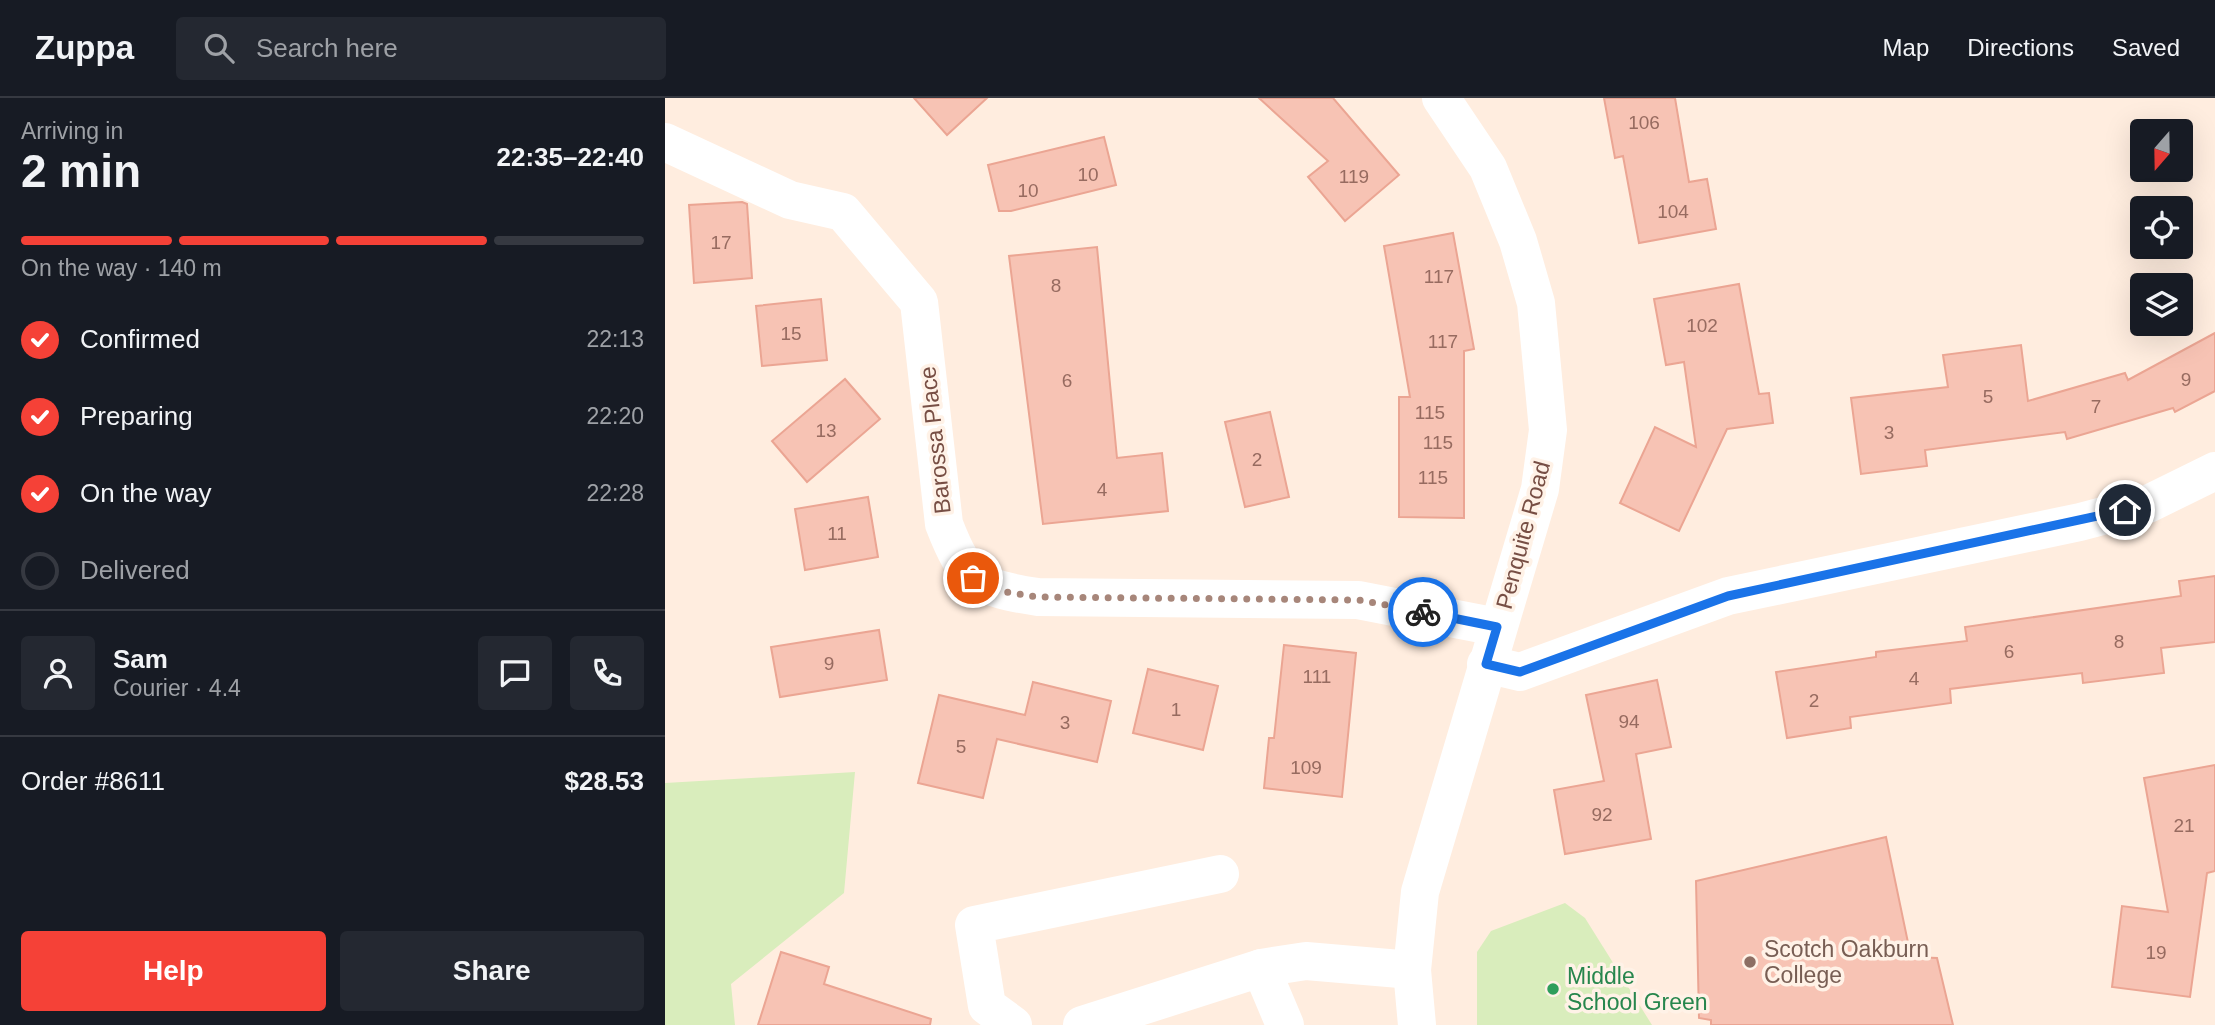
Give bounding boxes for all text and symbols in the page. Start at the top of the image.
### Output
search box [176,17,666,80]
text: Zuppa [35,29,134,66]
icon: search [200,29,238,67]
text: Search here [256,33,398,63]
text: Map [1883,34,1929,61]
text: Directions [1967,34,2074,61]
text: Saved [2112,34,2180,61]
house number: 106 [1628,112,1660,133]
text: Arriving in [21,118,123,144]
north arrow [2130,119,2193,182]
map controls [2130,119,2193,336]
text: 22:35–22:40 [497,142,644,172]
text: 2 min [21,145,141,197]
house number: 10 [1077,164,1099,185]
house number: 119 [1339,166,1369,187]
house number: 10 [1017,180,1039,201]
button: locate [2130,196,2193,259]
house number: 104 [1657,201,1689,222]
house number: 17 [710,232,732,253]
text: On the way · 140 m [21,255,222,281]
house number: 117 [1424,266,1454,287]
button: layers [2130,273,2193,336]
house number: 8 [1051,275,1061,296]
house number: 102 [1686,315,1718,336]
icon: check [21,321,59,359]
house number: 15 [780,323,802,344]
text: Confirmed [80,324,200,354]
text: 22:13 [586,326,644,352]
house number: 117 [1428,331,1458,352]
street label: Barossa Place [914,365,956,515]
house number: 9 [2181,369,2191,390]
house number: 6 [1062,370,1072,391]
house number: 5 [1983,386,1993,407]
house number: 7 [2091,396,2101,417]
icon: check [21,398,59,436]
text: Preparing [80,401,193,431]
house number: 115 [1415,402,1445,423]
text: 22:20 [586,403,644,429]
house number: 13 [815,420,837,441]
house number: 3 [1884,422,1894,443]
house number: 115 [1423,432,1453,453]
house number: 2 [1252,449,1262,470]
street label: Penquite Road [1491,458,1555,612]
house number: 115 [1418,467,1448,488]
icon: check [21,475,59,513]
text: On the way [80,478,212,508]
house number: 4 [1097,479,1108,500]
text: 22:28 [586,480,644,506]
pin [2095,480,2155,540]
icon: home [2106,491,2144,529]
house number: 11 [827,523,847,544]
pin [943,548,1003,608]
text: Delivered [80,555,190,585]
icon: bag [954,559,992,597]
courier [1388,577,1458,647]
icon: bike [1404,593,1442,631]
house number: 8 [2114,631,2124,652]
button: person [21,636,95,710]
button: chat [478,636,552,710]
button: phone [570,636,644,710]
house number: 6 [2004,641,2014,662]
text: Sam [113,644,168,674]
house number: 9 [824,653,834,674]
house number: 111 [1303,666,1331,687]
house number: 4 [1909,668,1920,689]
text: Courier · 4.4 [113,675,241,701]
house number: 2 [1809,690,1819,711]
house number: 1 [1171,699,1181,720]
house number: 94 [1618,711,1640,732]
house number: 3 [1060,712,1070,733]
house number: 5 [956,736,966,757]
house number: 109 [1290,757,1322,778]
text: Order #8611 [21,766,165,796]
text: $28.53 [564,766,644,796]
house number: 92 [1591,804,1613,825]
house number: 21 [2173,815,2195,836]
button: Help [21,931,326,1011]
button: Share [340,931,644,1011]
place label: Scotch Oakburn College [1764,936,1929,988]
house number: 19 [2145,942,2167,963]
marker: Scotch Oakburn College [1742,954,1758,970]
place label: Middle School Green [1567,963,1708,1015]
marker: Middle School Green [1545,981,1561,997]

